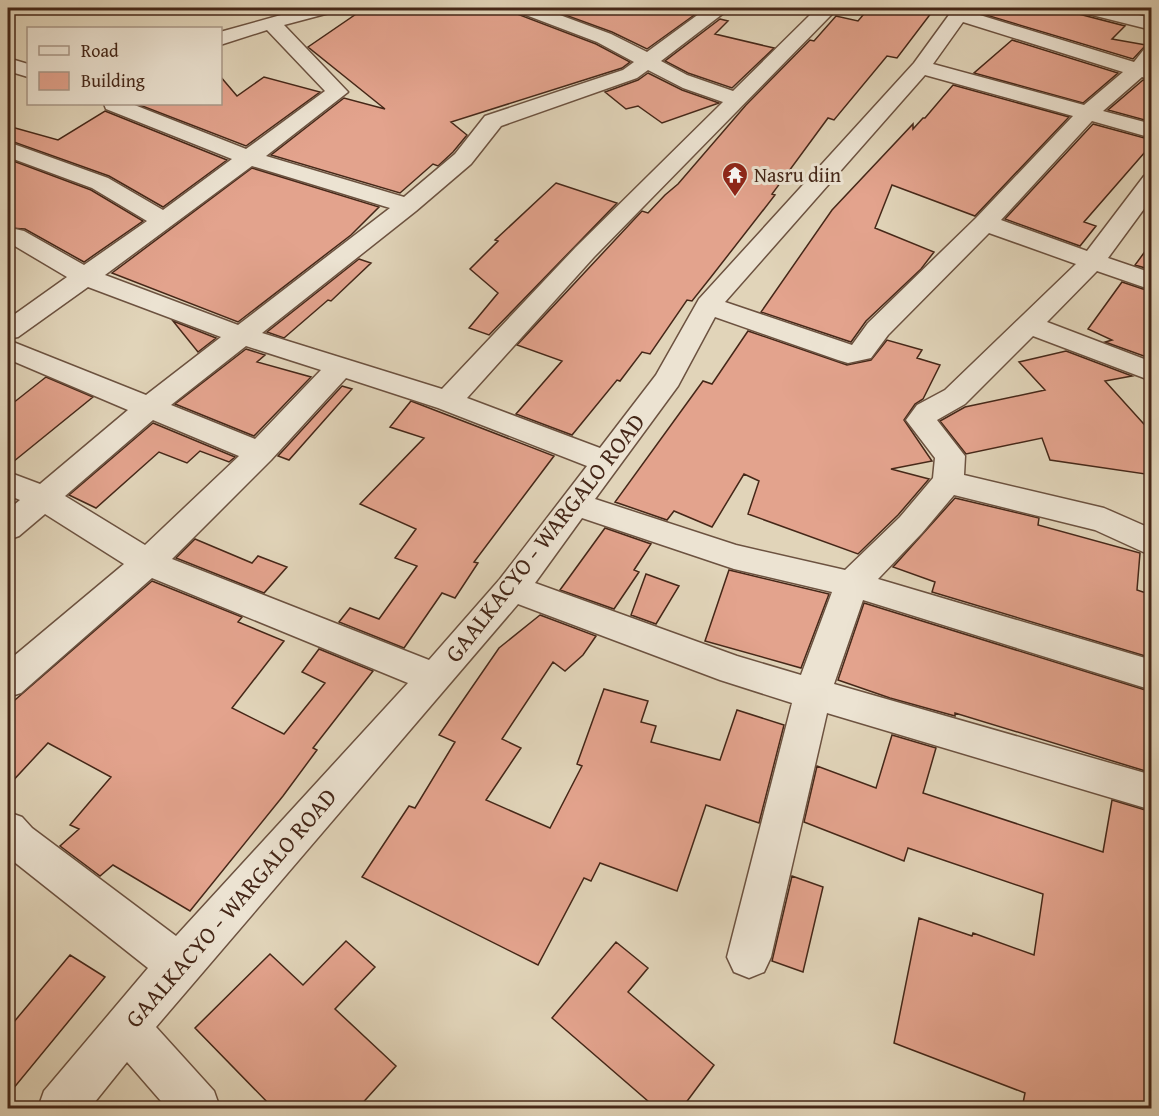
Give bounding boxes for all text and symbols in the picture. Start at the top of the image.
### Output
legend [27,27,222,105]
text: Road [81,37,119,64]
text: Building [81,67,145,94]
temple icon: Nasru diin [720,160,750,198]
place label: Nasru diin [754,160,841,189]
street label: GAALKACYO - WARGALO ROAD [436,406,653,670]
street label: GAALKACYO - WARGALO ROAD [117,780,345,1035]

